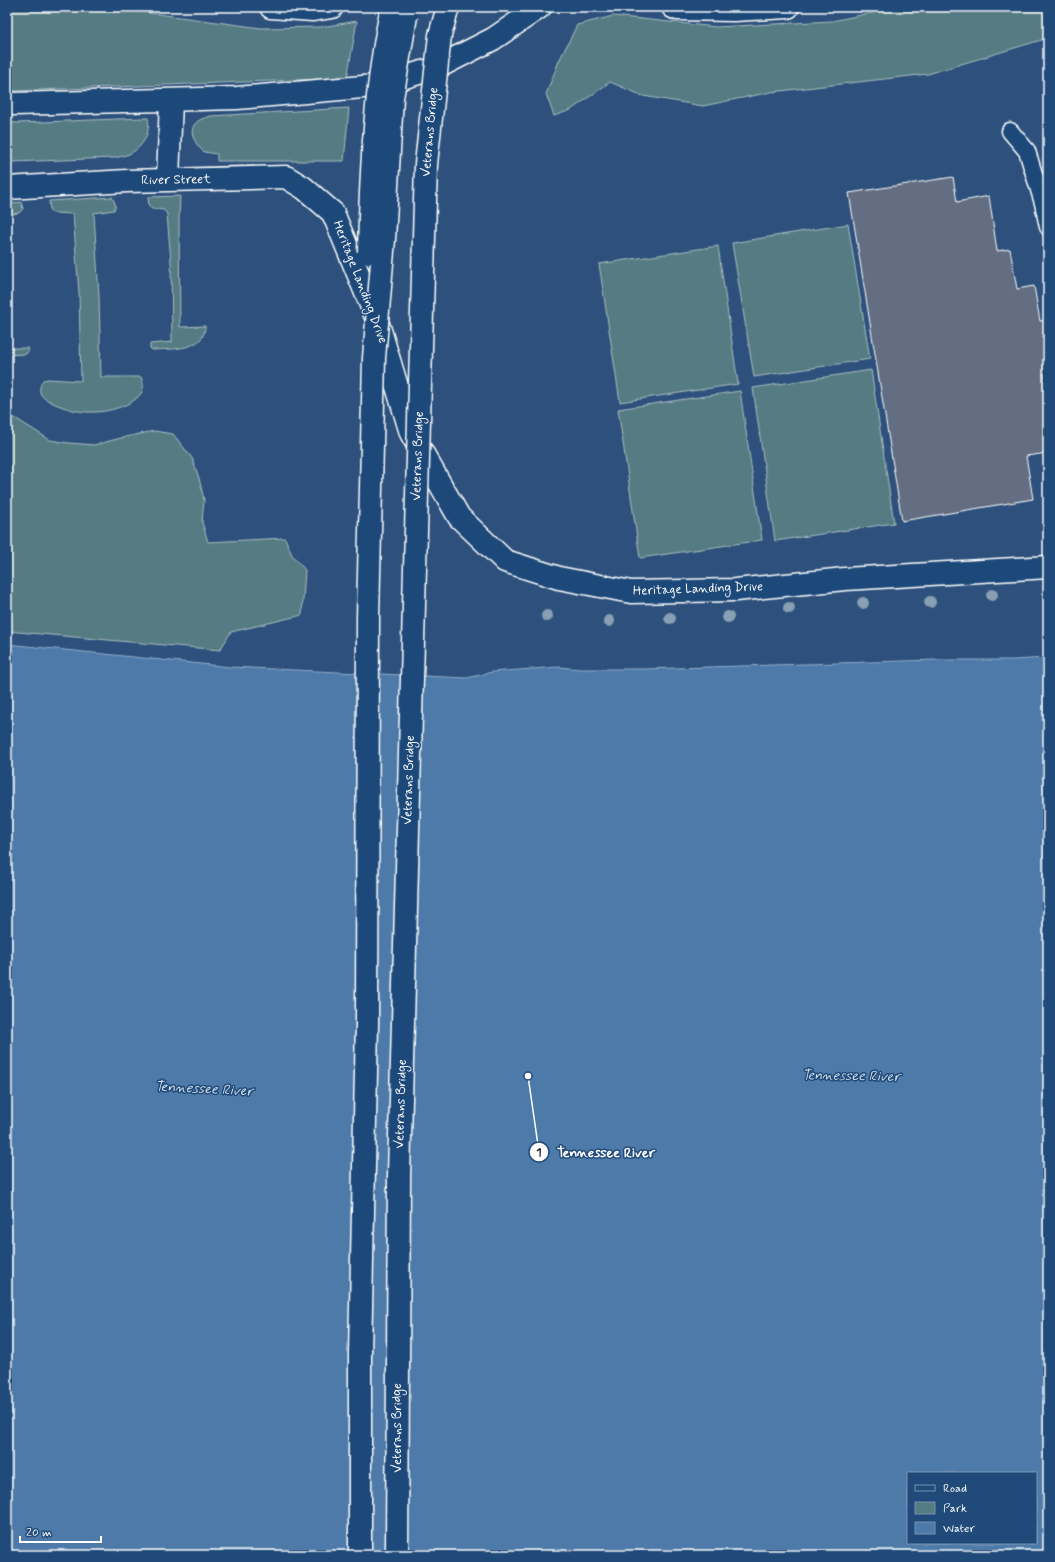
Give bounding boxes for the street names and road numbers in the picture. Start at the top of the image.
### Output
street label: Veterans Bridge [418,87,443,177]
street label: River Street [141,171,211,189]
street label: Heritage Landing Drive [328,218,391,346]
street label: Veterans Bridge [408,411,429,501]
street label: Heritage Landing Drive [633,578,764,601]
street label: Veterans Bridge [399,735,420,825]
street label: Veterans Bridge [391,1059,412,1149]
street label: Veterans Bridge [389,1383,407,1473]

